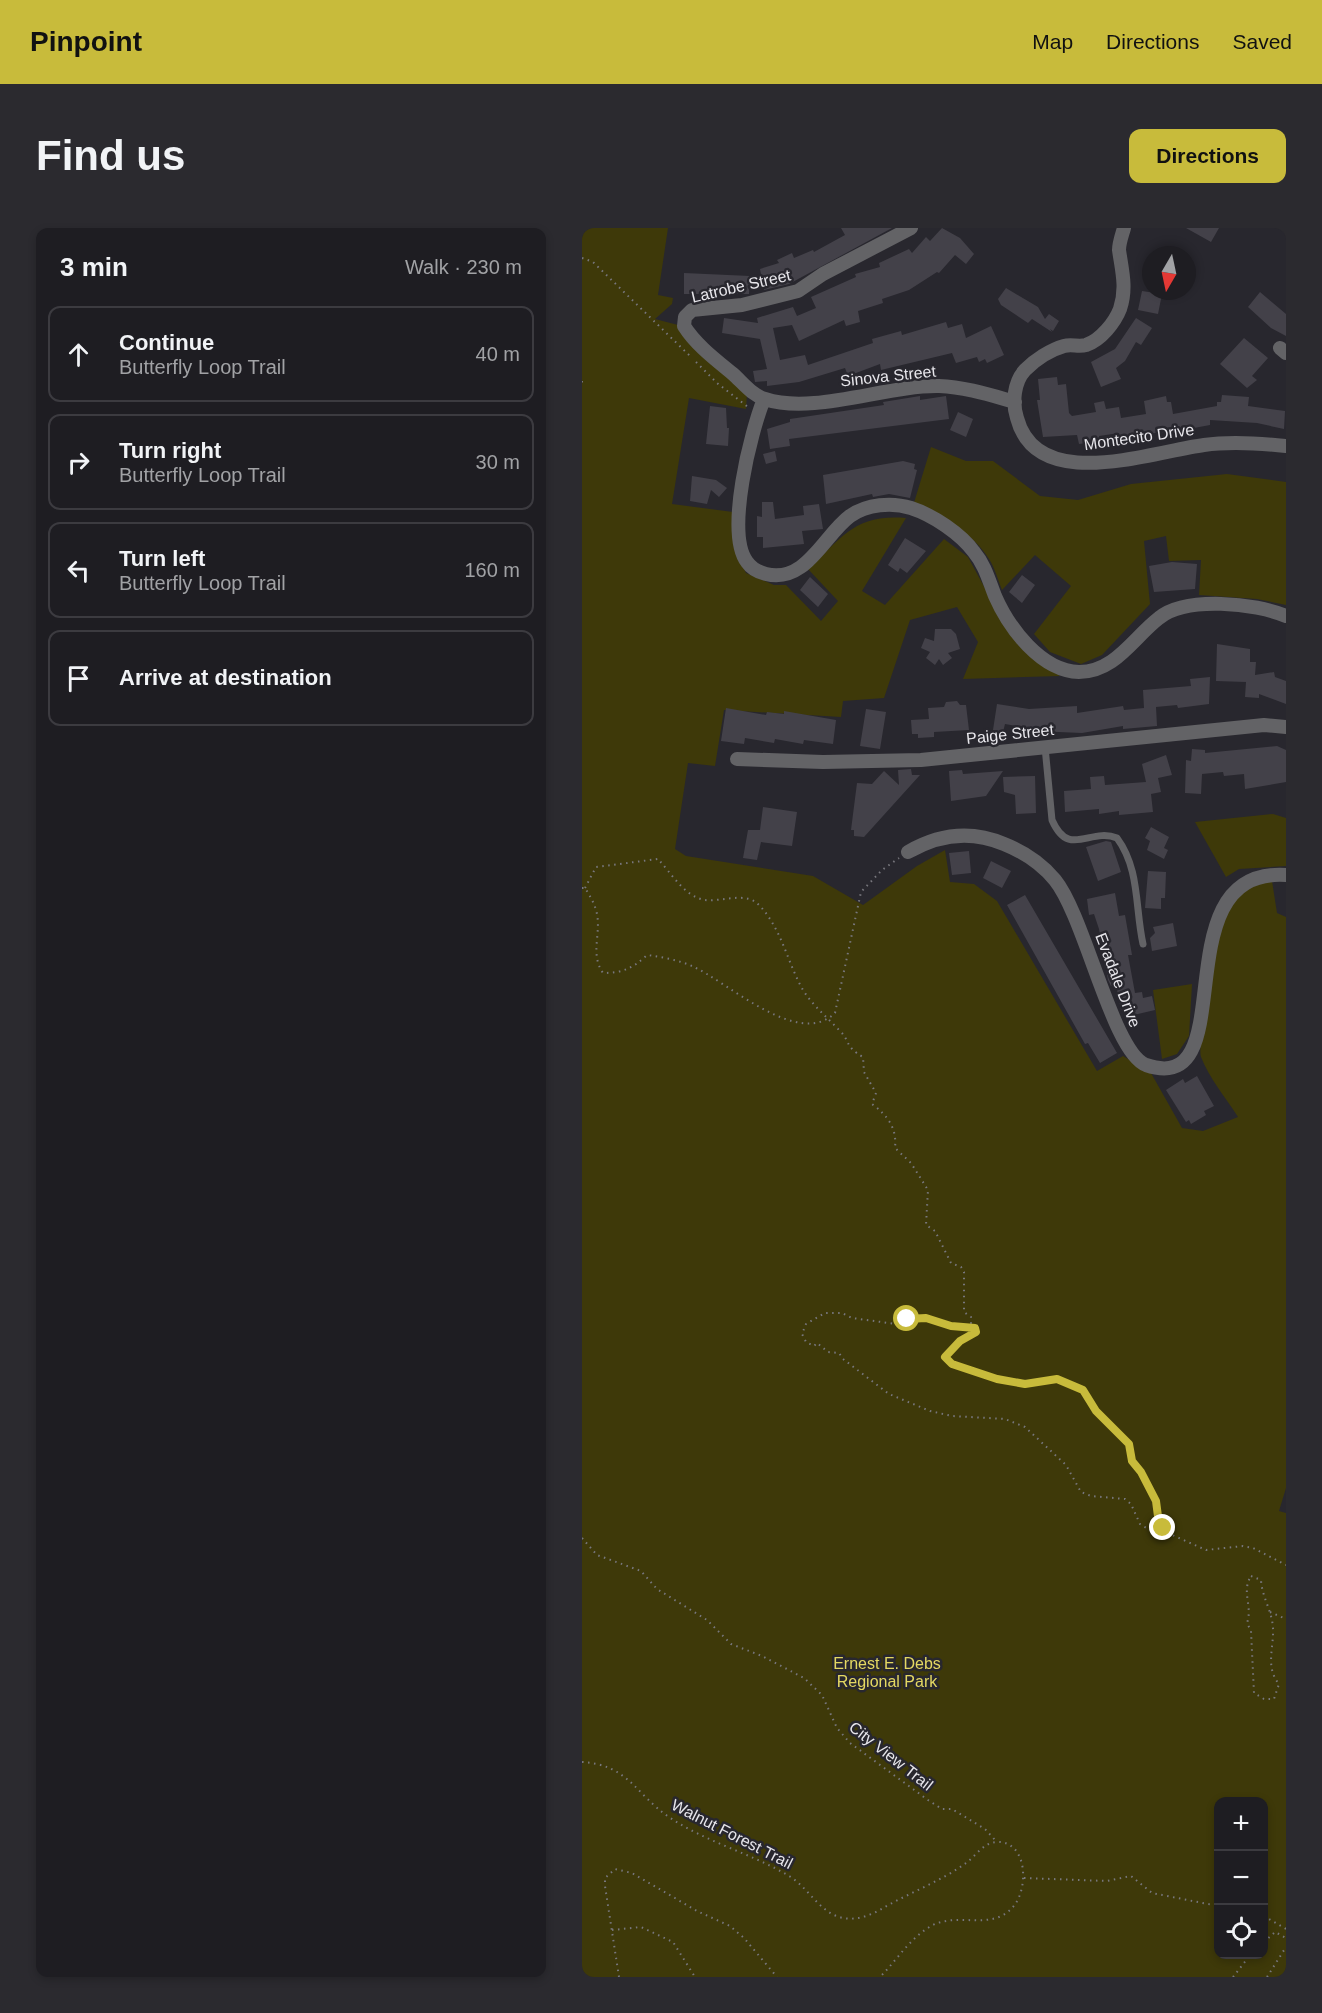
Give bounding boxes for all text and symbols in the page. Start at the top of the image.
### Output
text: Pinpoint [30,26,142,57]
text: Map [1032,30,1073,53]
text: Directions [1106,30,1199,53]
text: Saved [1232,30,1292,53]
button: Directions [1129,129,1286,183]
text: Find us [36,132,185,179]
north arrow [1142,246,1196,300]
text: 3 min [60,252,128,282]
text: Walk · 230 m [405,256,522,278]
street label: Latrobe Street [690,266,793,306]
text: Continue [119,330,214,355]
icon: ahead [62,338,95,371]
text: 40 m [476,343,520,365]
text: Butterfly Loop Trail [119,356,286,378]
street label: Sinova Street [839,362,937,389]
street label: Montecito Drive [1083,421,1195,453]
text: Turn right [119,438,221,463]
icon: right [62,446,95,479]
text: 30 m [476,451,520,473]
text: Butterfly Loop Trail [119,464,286,486]
text: Turn left [119,546,205,571]
icon: left [62,554,95,587]
text: 160 m [464,559,520,581]
text: Butterfly Loop Trail [119,572,286,594]
icon: arrive [62,662,95,695]
text: Arrive at destination [119,665,332,690]
street label: Paige Street [965,721,1055,747]
street label: Evadale Drive [1092,930,1144,1030]
route start [893,1305,919,1331]
route end [1149,1514,1175,1540]
park label: Ernest E. Debs Regional Park [833,1655,941,1690]
street label: City View Trail [846,1718,936,1794]
street label: Walnut Forest Trail [669,1796,795,1872]
map controls [1214,1797,1268,1959]
button: + [1214,1797,1268,1851]
button: − [1214,1851,1268,1905]
button: locate [1214,1905,1268,1959]

